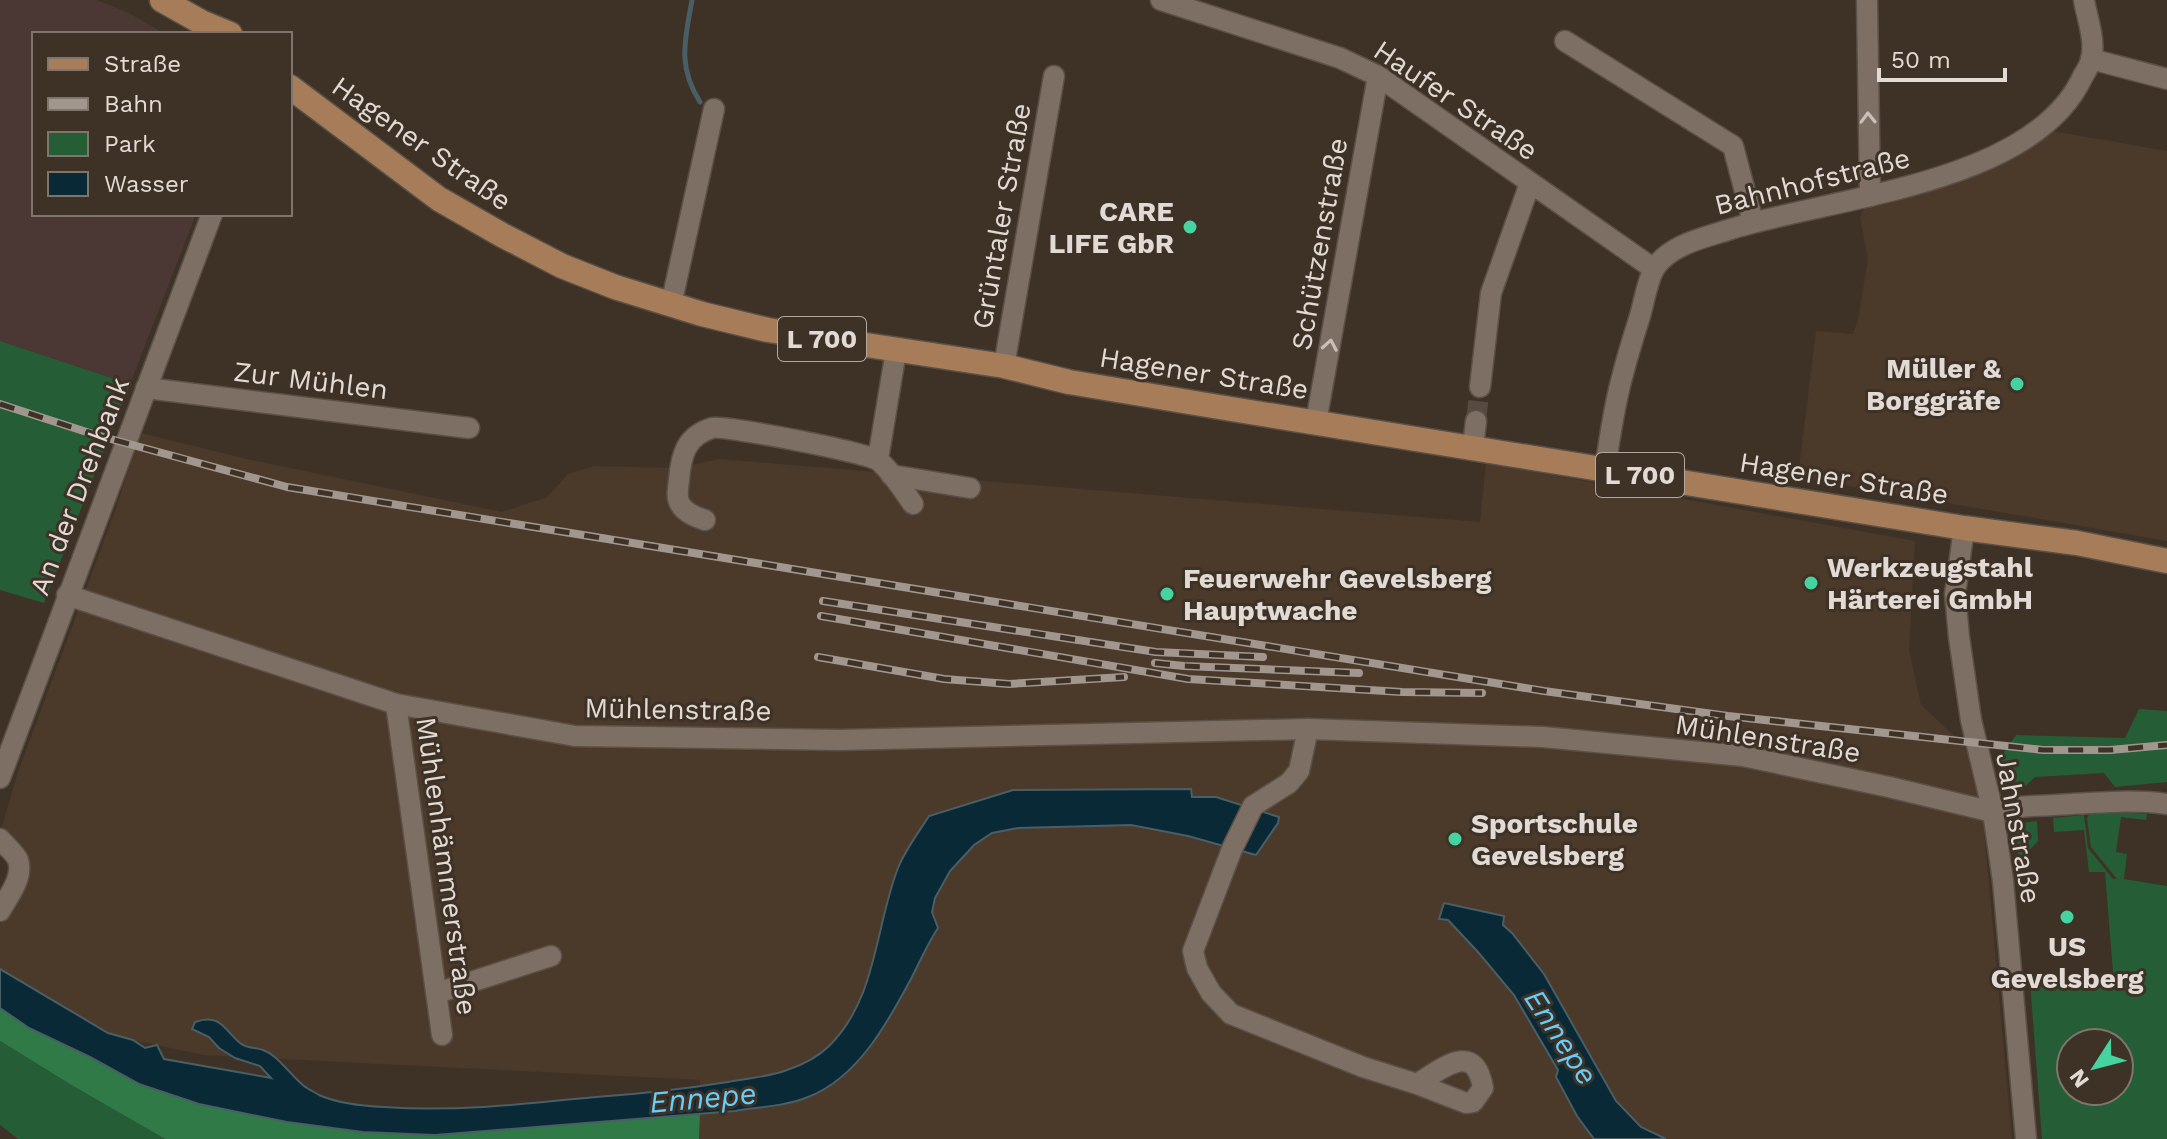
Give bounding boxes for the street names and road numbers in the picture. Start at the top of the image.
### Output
street label: Haufer Straße [1367,33,1544,167]
street label: Hagener Straße [326,69,518,217]
street label: Grüntaler Straße [965,101,1038,332]
street label: Schützenstraße [1285,135,1354,353]
street label: Bahnhofstraße [1711,141,1913,222]
road number: L 700 [778,317,866,361]
street label: Hagener Straße [1097,341,1311,406]
street label: Zur Mühlen [232,355,390,406]
street label: An der Drehbank [23,373,136,600]
street label: Hagener Straße [1737,446,1951,511]
road number: L 700 [1596,453,1684,497]
street label: Mühlenstraße [584,691,772,728]
street label: Mühlenstraße [1673,708,1863,769]
street label: Mühlenhämmerstraße [409,715,484,1017]
street label: Jahnstraße [1989,750,2048,906]

